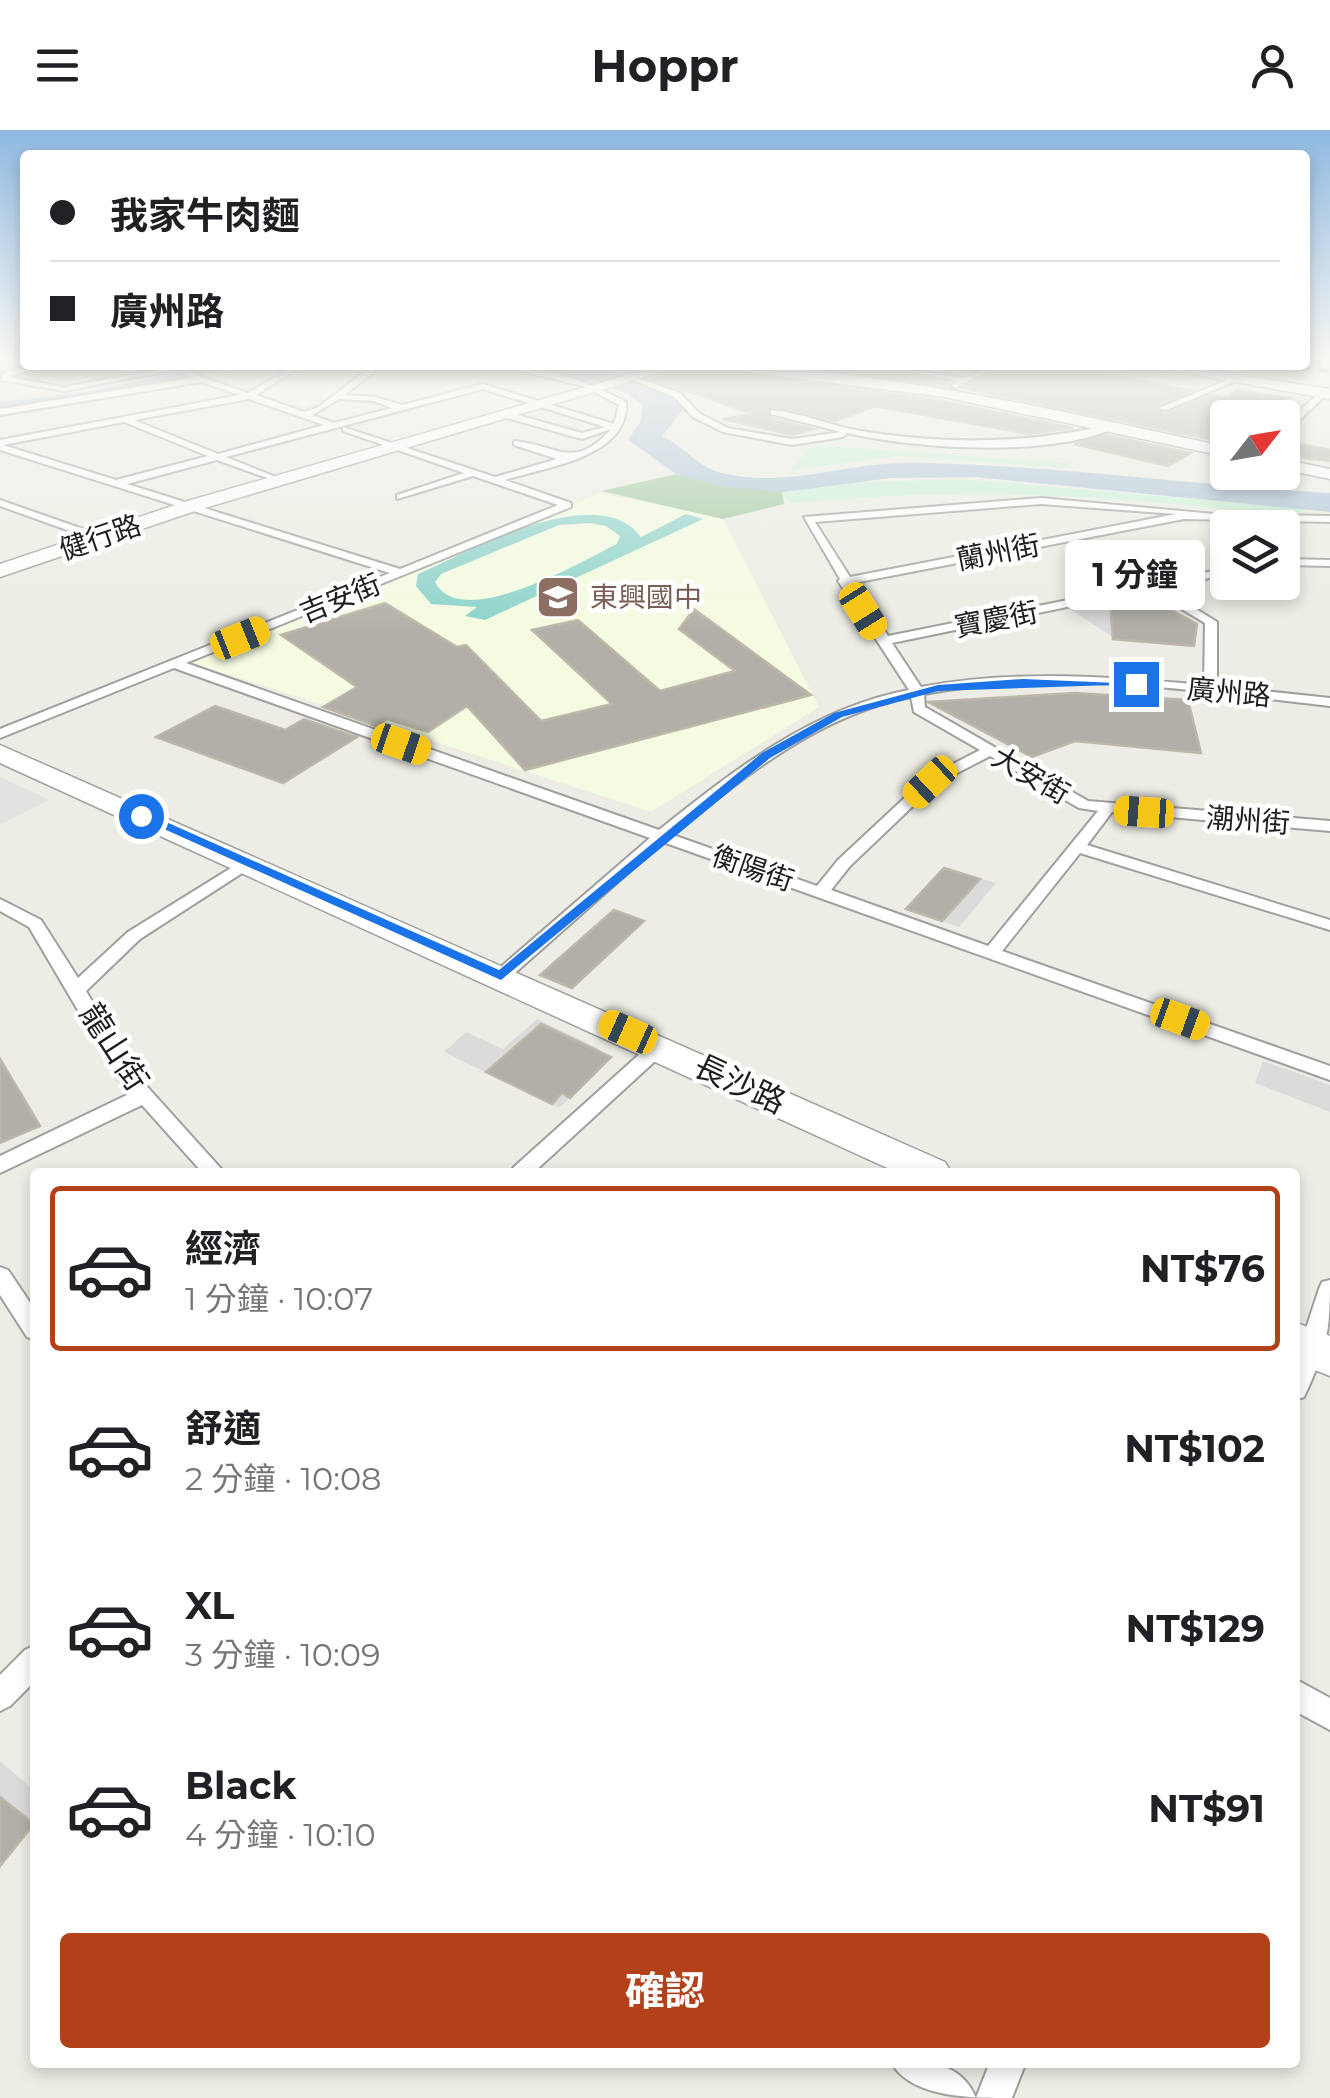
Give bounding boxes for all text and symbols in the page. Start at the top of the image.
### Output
icon: menu [30,38,85,93]
text: Hoppr [591,38,739,93]
icon: person [1245,38,1300,93]
text: 我家牛肉麵 [110,192,300,239]
text: 廣州路 [110,288,224,335]
north arrow [1210,400,1300,490]
map controls [1210,400,1300,600]
street label: 健行路 [55,507,145,567]
button: layers [1210,510,1300,600]
street label: 蘭州街 [954,527,1042,577]
callout: 1 分鐘 [1066,539,1206,609]
text: 1 分鐘 [1092,555,1178,594]
street label: 吉安街 [295,567,385,629]
school or university icon: 東興國中 [535,574,581,620]
car [834,578,892,644]
place label: 東興國中 [590,580,702,614]
street label: 寶慶街 [952,594,1040,644]
car [207,613,273,663]
route end [1114,662,1159,707]
street label: 廣州路 [1186,671,1272,713]
car [368,720,434,768]
street label: 大安街 [986,739,1076,811]
car [898,751,962,813]
route start [119,794,164,839]
car [1113,795,1175,829]
street label: 潮州街 [1205,800,1291,840]
street label: 衡陽街 [708,838,798,898]
car [1147,995,1213,1043]
street label: 龍山街 [72,996,157,1098]
car [594,1006,662,1058]
street label: 長沙路 [688,1046,792,1122]
icon: car [65,1224,155,1314]
text: 經濟 [185,1225,261,1272]
text: NT$76 [1140,1245,1265,1292]
text: 1 分鐘 · 10:07 [185,1279,373,1318]
icon: car [65,1404,155,1494]
text: 舒適 [185,1405,261,1452]
text: NT$102 [1124,1425,1265,1472]
text: 2 分鐘 · 10:08 [185,1459,382,1498]
text: XL [185,1582,234,1629]
icon: car [65,1584,155,1674]
text: NT$129 [1126,1605,1265,1652]
text: 3 分鐘 · 10:09 [185,1635,380,1674]
text: Black [185,1762,296,1809]
icon: car [65,1764,155,1854]
text: NT$91 [1148,1785,1265,1832]
text: 4 分鐘 · 10:10 [185,1815,376,1854]
button: 確認 [60,1933,1270,2048]

